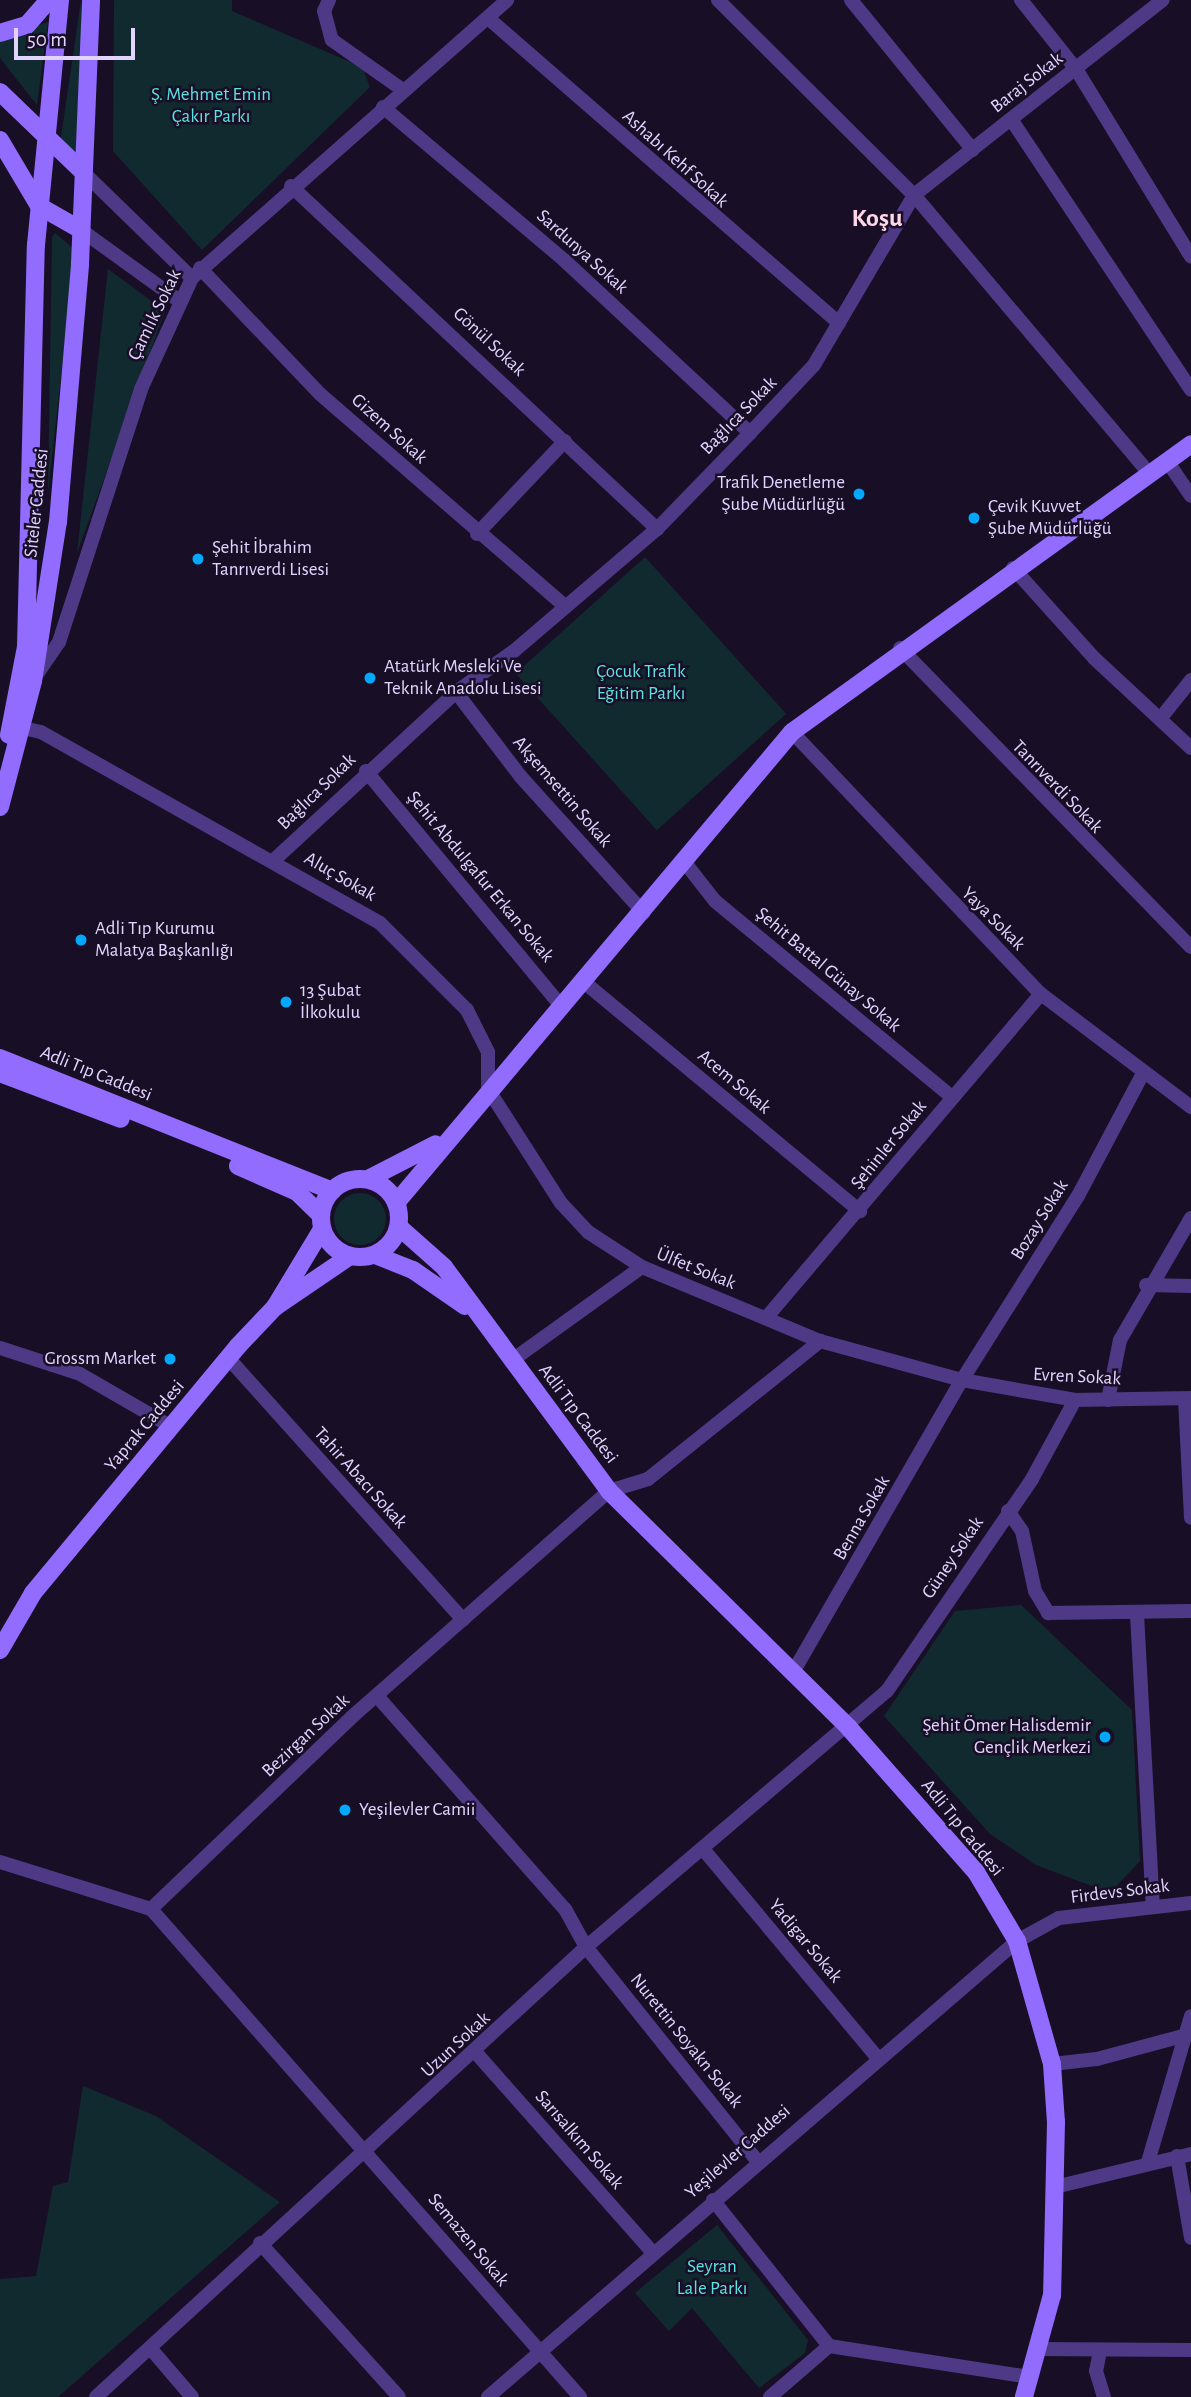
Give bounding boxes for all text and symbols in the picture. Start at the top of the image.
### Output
scale bar [18,14,138,58]
text: 50 m [27,29,67,50]
street label: Baraj Sokak [986,48,1068,118]
park label: Ş. Mehmet Emin Çakır Parkı [151,84,271,128]
street label: Ashabı Kehf Sokak [617,105,733,213]
district label: Koşu [851,203,903,235]
street label: Sardunya Sokak [531,205,633,299]
street label: Çamlık Sokak [123,266,187,364]
street label: Gönül Sokak [448,303,530,381]
street label: Bağlıca Sokak [696,372,782,460]
street label: Gizem Sokak [346,389,432,469]
street label: Siteler Caddesi [20,447,54,559]
place label: Trafik Denetleme Şube Müdürlüğü [717,472,845,516]
marker: Trafik Denetleme Şube Müdürlüğü [851,486,867,502]
place label: Çevik Kuvvet Şube Müdürlüğü [988,496,1111,540]
marker: Çevik Kuvvet Şube Müdürlüğü [966,510,982,526]
place label: Şehit İbrahim Tanrıverdi Lisesi [212,537,329,581]
marker: Şehit İbrahim Tanrıverdi Lisesi [190,551,206,567]
place label: Atatürk Mesleki Ve Teknik Anadolu Lisesi [384,656,542,700]
park label: Çocuk Trafik Eğitim Parkı [596,661,686,705]
marker: Atatürk Mesleki Ve Teknik Anadolu Lisesi [362,670,378,686]
street label: Akşemsettin Sokak [508,732,616,852]
street label: Tanrıverdi Sokak [1007,736,1107,838]
street label: Bağlıca Sokak [273,749,361,835]
street label: Şehit Abdulgafur Erkan Sokak [402,787,558,967]
street label: Aluç Sokak [300,847,380,907]
street label: Yaya Sokak [956,882,1030,956]
street label: Şehit Battal Günay Sokak [751,903,905,1037]
place label: Adli Tıp Kurumu Malatya Başkanlığı [95,918,234,962]
marker: Adli Tıp Kurumu Malatya Başkanlığı [73,932,89,948]
place label: 13 Şubat İlkokulu [300,980,361,1024]
marker: 13 Şubat İlkokulu [278,994,294,1010]
street label: Adli Tıp Caddesi [37,1041,155,1107]
street label: Acem Sokak [693,1045,775,1119]
street label: Şehinler Sokak [846,1096,932,1194]
street label: Bozay Sokak [1006,1176,1074,1264]
street label: Ülfet Sokak [653,1243,739,1295]
place label: Grossm Market [44,1348,156,1370]
marker: Grossm Market [162,1351,178,1367]
street label: Adli Tıp Caddesi [533,1360,623,1468]
street label: Evren Sokak [1032,1363,1122,1391]
street label: Yaprak Caddesi [100,1376,190,1476]
street label: Tahir Abacı Sokak [308,1423,412,1533]
street label: Benna Sokak [829,1472,895,1564]
street label: Güney Sokak [917,1513,989,1603]
street label: Bezirgan Sokak [257,1690,355,1782]
place label: Şehit Ömer Halisdemir Gençlik Merkezi [922,1715,1091,1759]
marker: Şehit Ömer Halisdemir Gençlik Merkezi [1097,1729,1113,1745]
street label: Adli Tıp Caddesi [916,1775,1008,1881]
place label: Yeşilevler Camii [359,1799,475,1821]
marker: Yeşilevler Camii [337,1802,353,1818]
street label: Firdevs Sokak [1069,1875,1171,1909]
street label: Yadigar Sokak [763,1894,847,1988]
street label: Nurettin Soyakn Sokak [625,1969,747,2113]
street label: Uzun Sokak [417,2007,495,2083]
street label: Sarısalkım Sokak [530,2086,628,2194]
street label: Yeşilevler Caddesi [681,2100,795,2204]
street label: Semazen Sokak [423,2189,513,2291]
park label: Seyran Lale Parkı [677,2256,747,2300]

